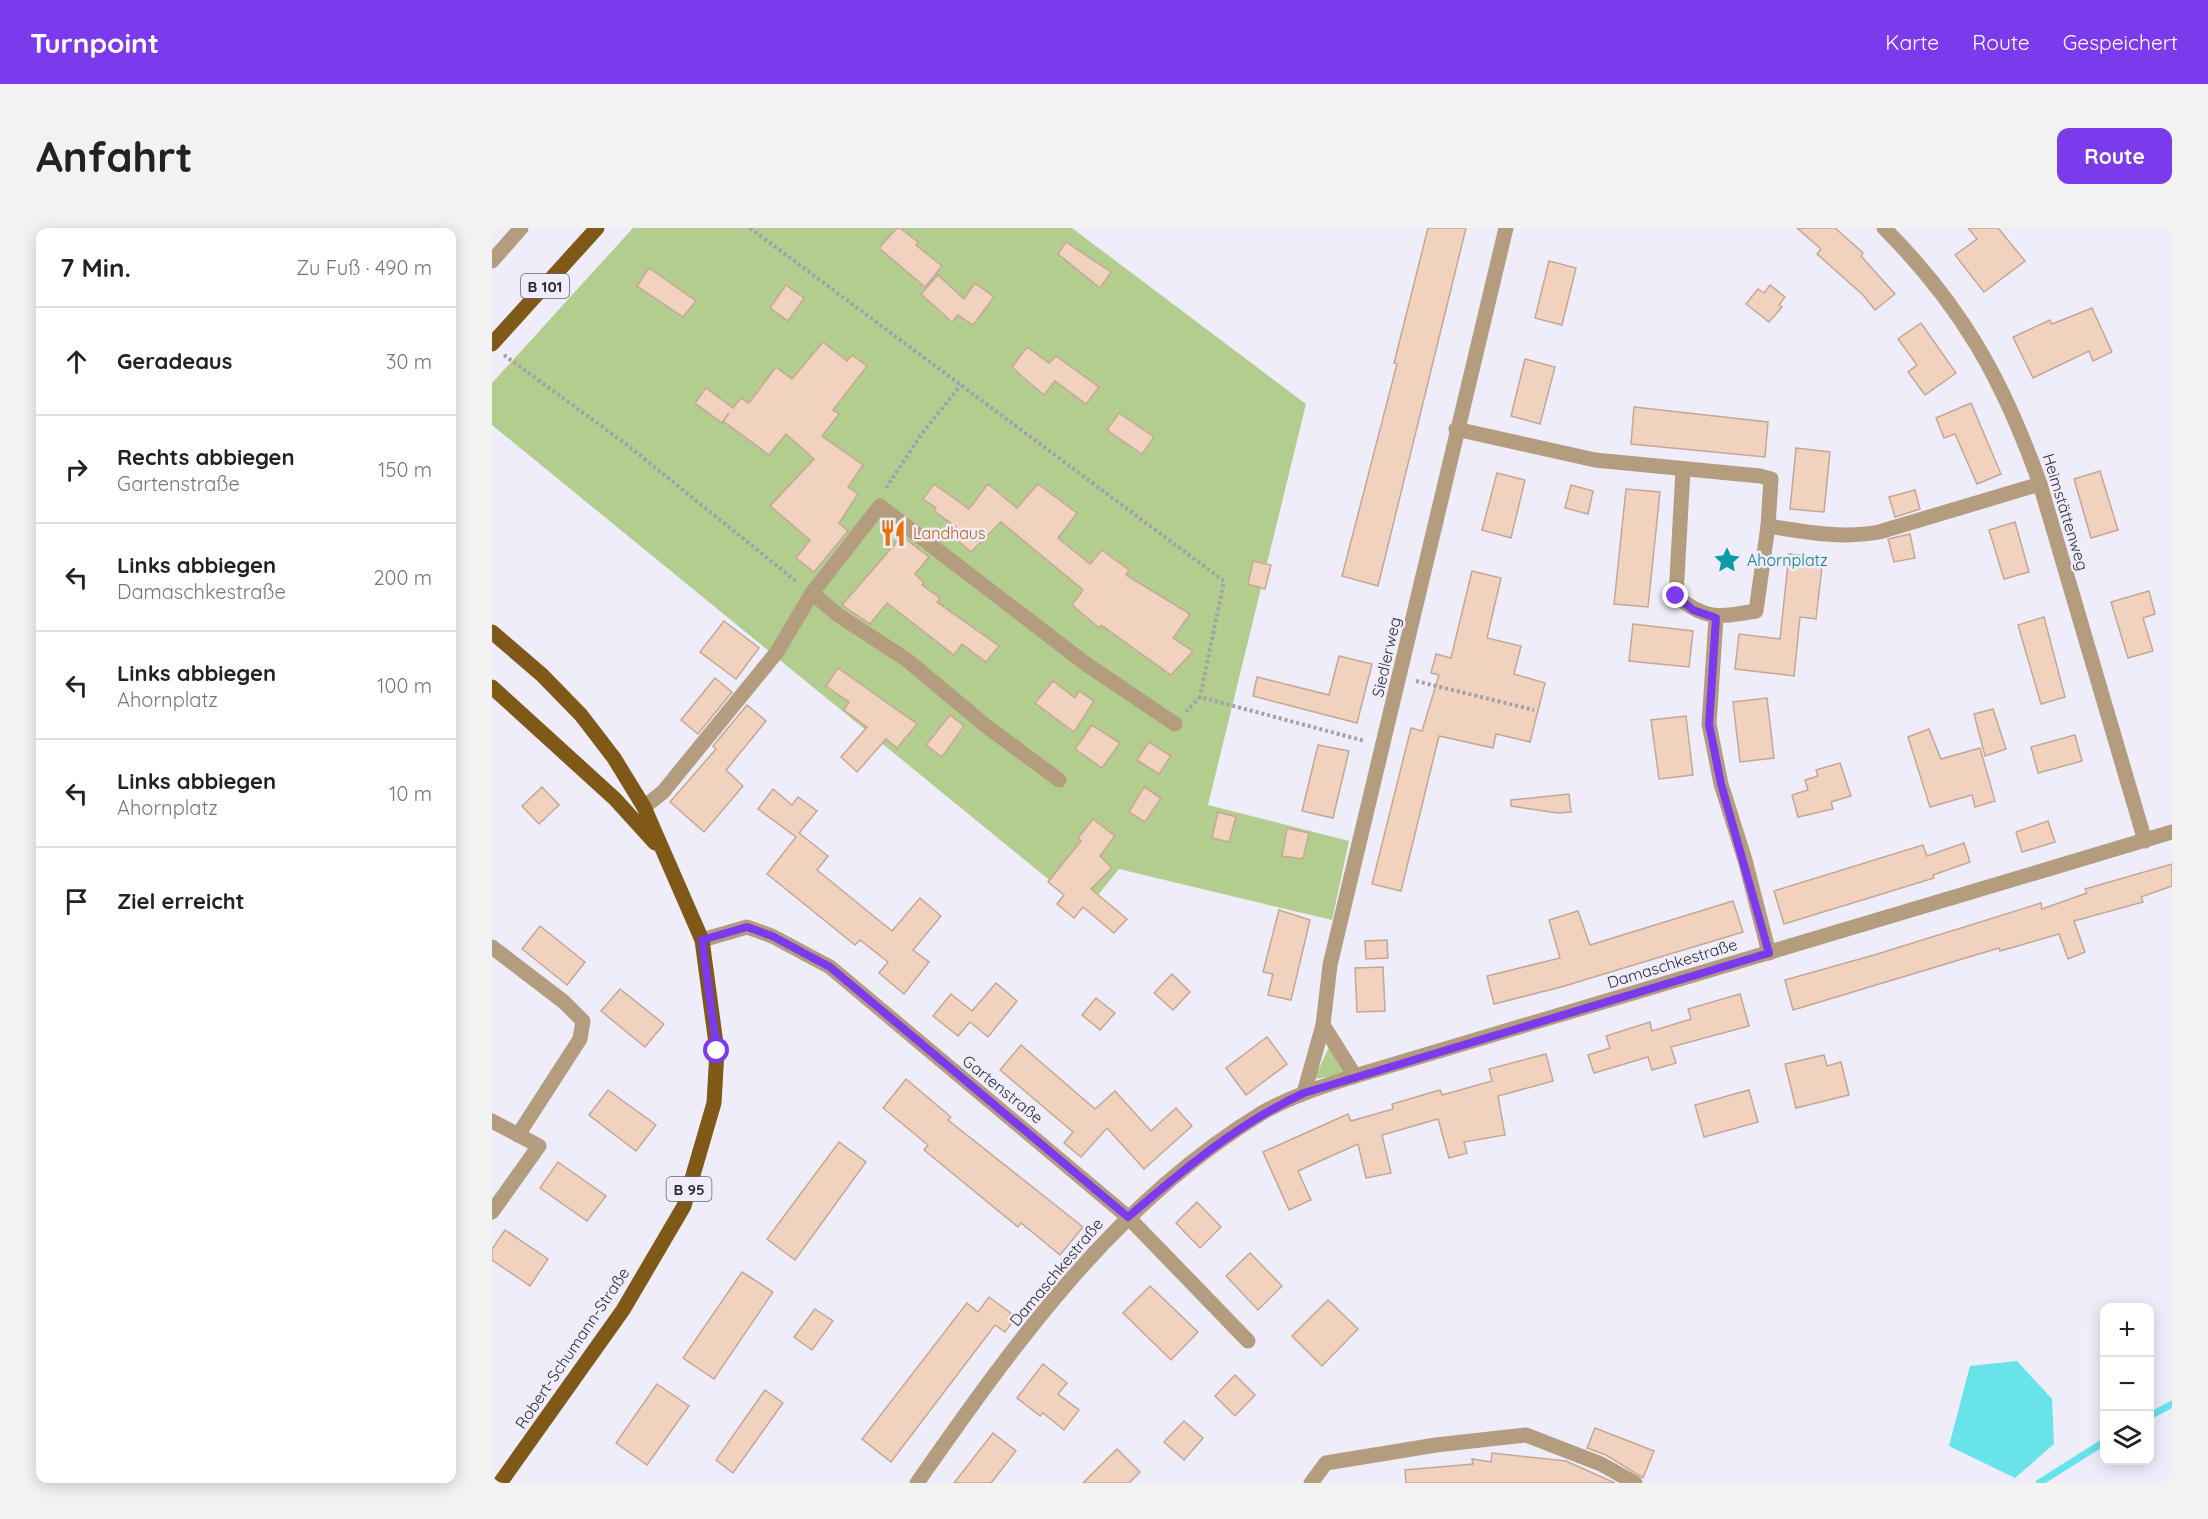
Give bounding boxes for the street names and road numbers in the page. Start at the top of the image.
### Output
road number: B 101 [521,274,569,298]
street label: Heimstättenweg [2039,451,2093,573]
street label: Siedlerweg [1367,615,1405,699]
street label: Damaschkestraße [1605,934,1739,992]
street label: Gartenstraße [959,1050,1047,1128]
road number: B 95 [666,1177,712,1201]
street label: Damaschkestraße [1005,1214,1107,1330]
street label: Robert-Schumann-Straße [511,1264,633,1432]

